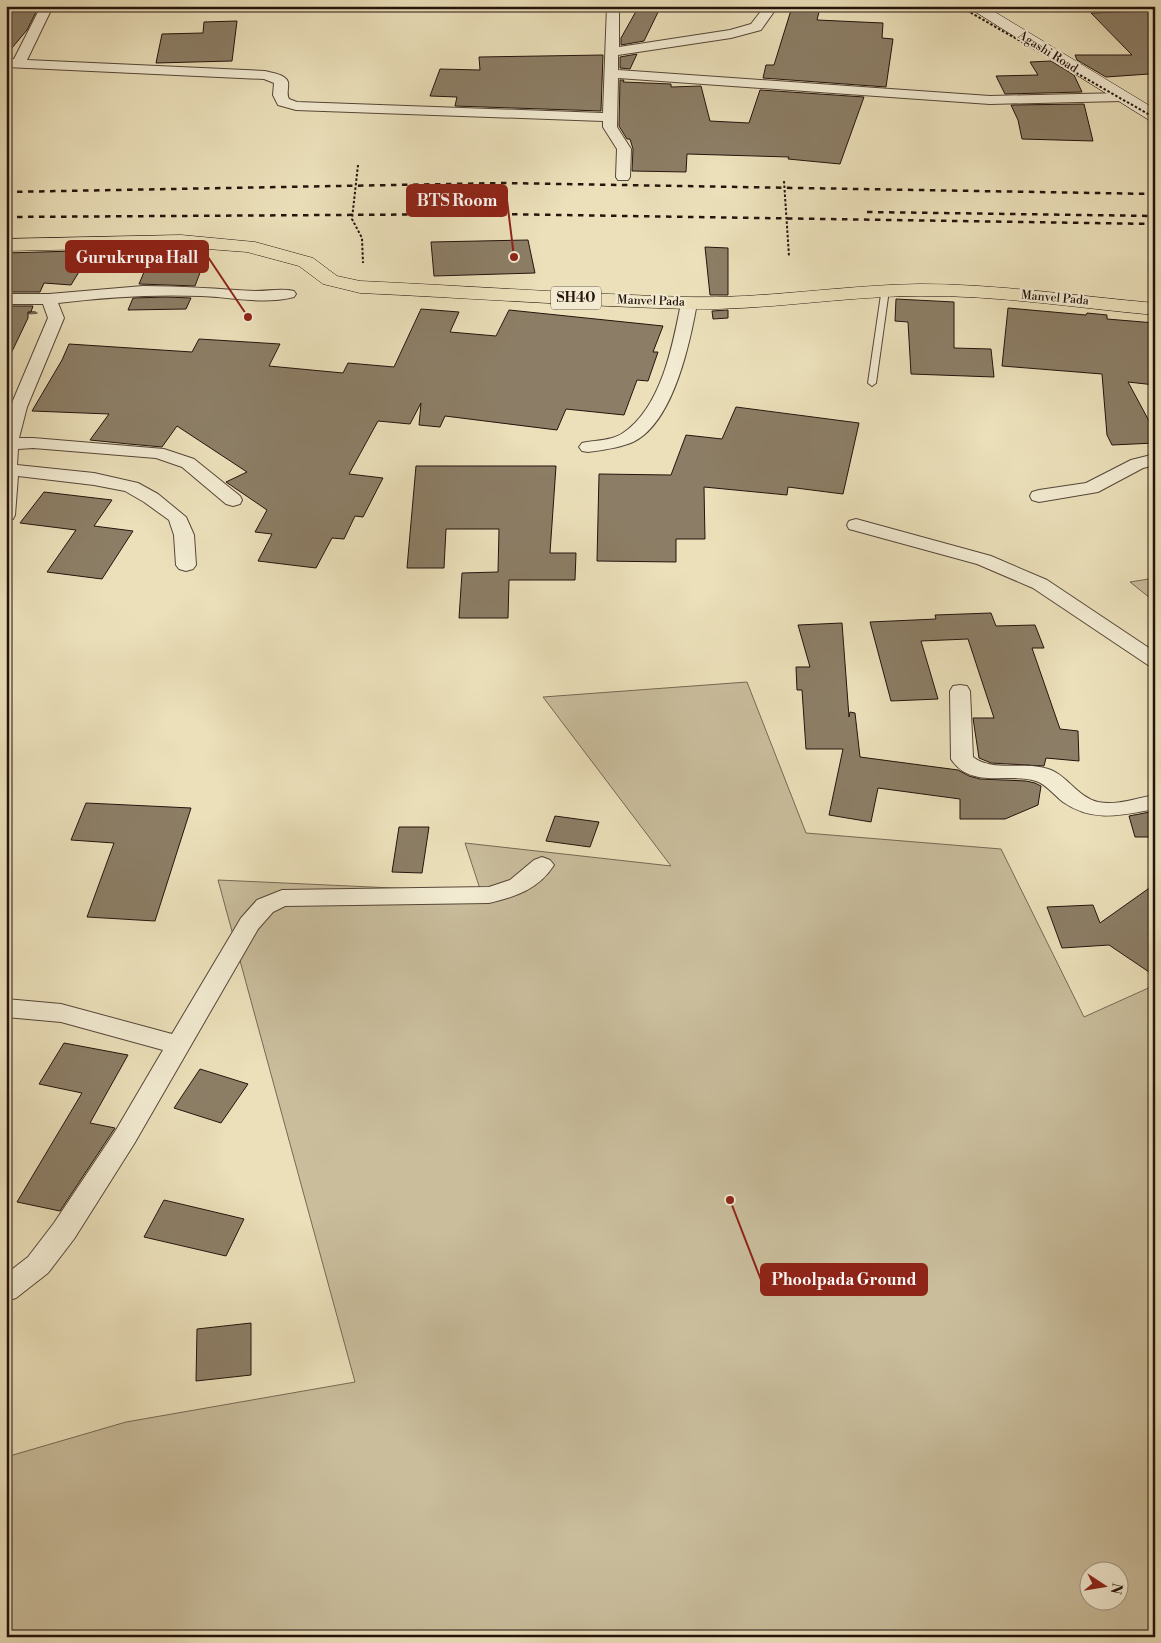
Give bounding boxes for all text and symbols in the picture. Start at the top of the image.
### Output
street label: Agashi Road [1015,27,1081,76]
callout: BTS Room [407,185,507,216]
text: BTS Room [417,191,498,211]
callout: Gurukrupa Hall [66,241,208,272]
text: Gurukrupa Hall [76,248,199,268]
road number: SH40 [551,286,601,310]
street label: Manvel Pada [1020,288,1091,309]
street label: Manvel Pada [617,292,686,310]
callout: Phoolpada Ground [761,1264,927,1295]
text: Phoolpada Ground [771,1270,917,1290]
north arrow [1078,1560,1128,1610]
text: N [1106,1581,1126,1596]

